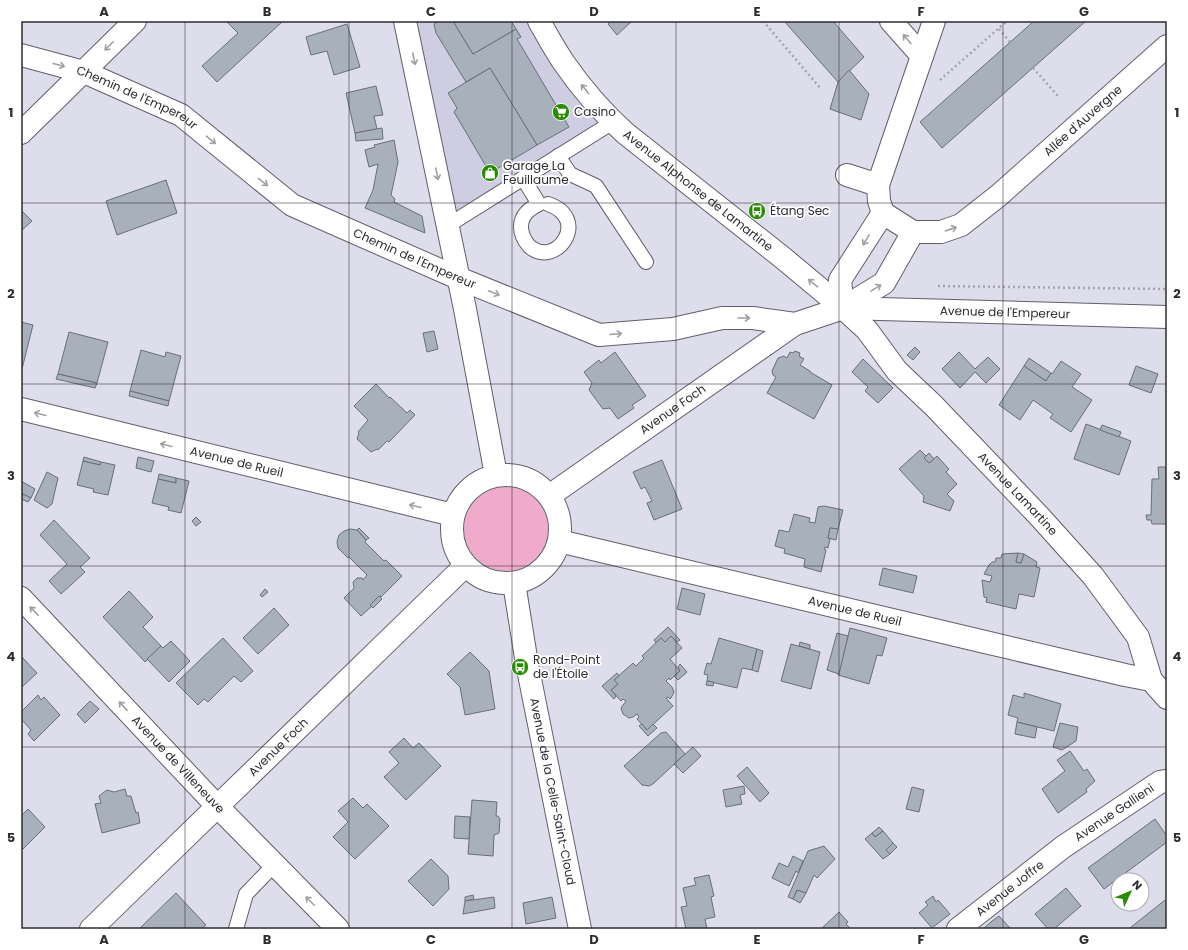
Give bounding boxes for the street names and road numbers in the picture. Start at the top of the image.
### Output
street label: Chemin de l'Empereur [75,61,202,133]
street label: Allée d'Auvergne [1040,81,1126,160]
street label: Avenue Alphonse de Lamartine [620,126,777,255]
street label: Chemin de l'Empereur [351,224,479,293]
street label: Avenue de l'Empereur [940,302,1071,322]
street label: Avenue Foch [636,380,709,438]
street label: Avenue de Rueil [188,442,285,481]
street label: Avenue Lamartine [974,448,1062,539]
street label: Avenue de Rueil [807,591,903,630]
street label: Avenue de la Celle-Saint-Cloud [526,696,580,886]
street label: Avenue de Villeneuve [128,712,229,817]
street label: Avenue Foch [244,714,312,780]
street label: Avenue Gallieni [1071,779,1157,845]
street label: Avenue Joffre [972,856,1047,920]

